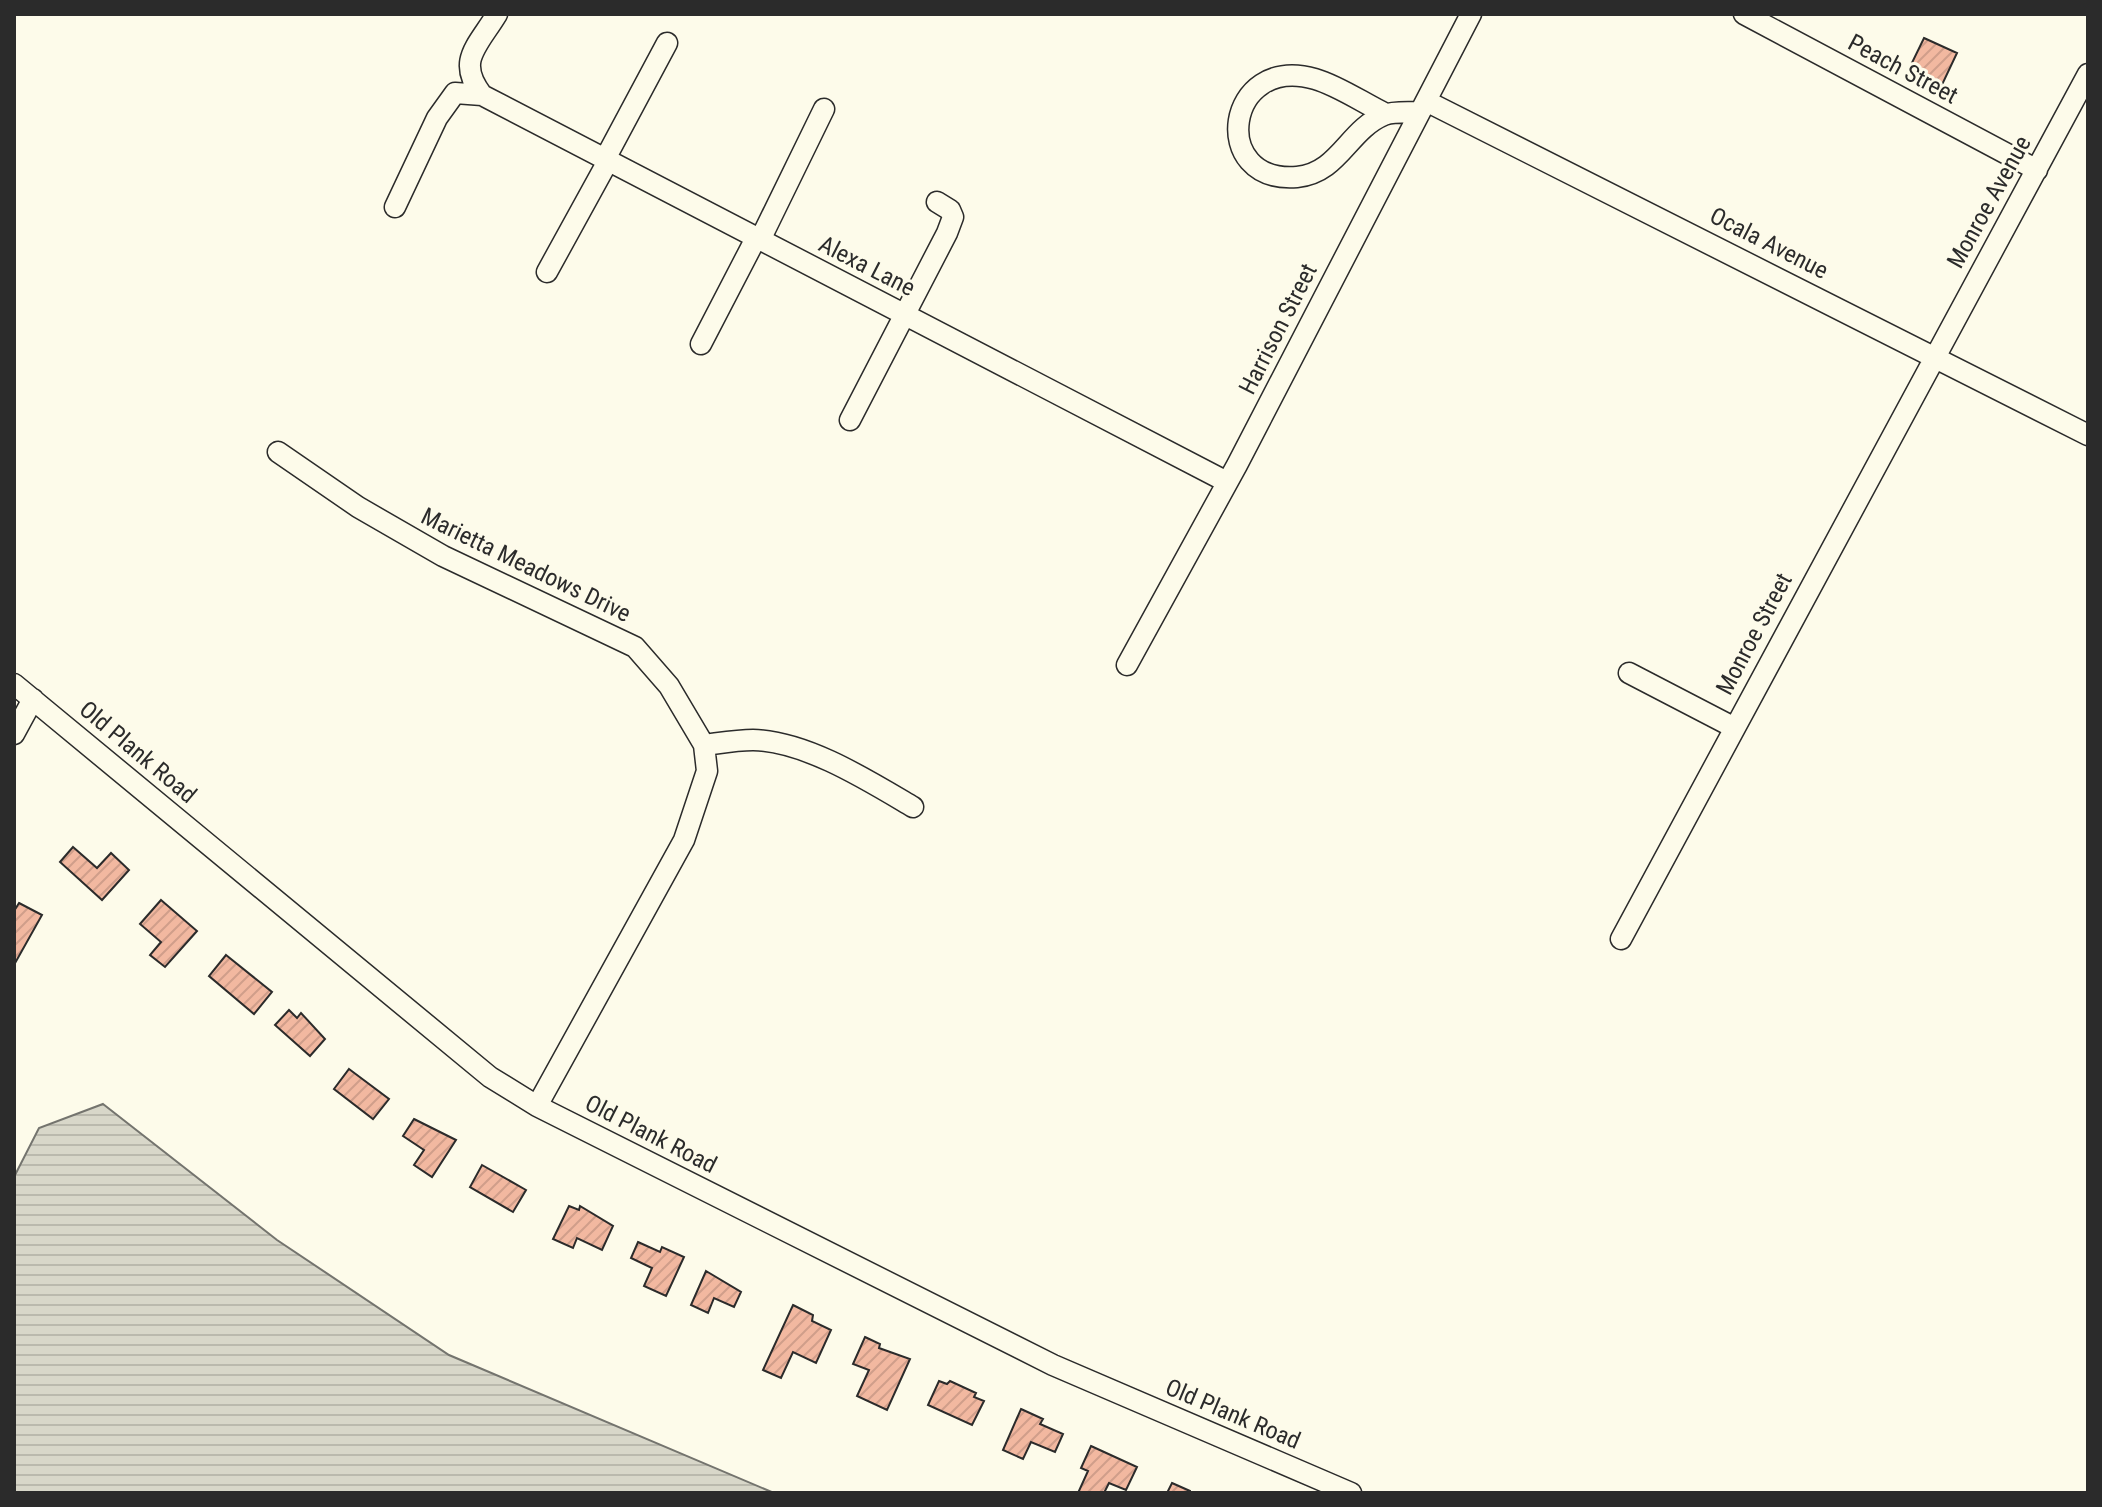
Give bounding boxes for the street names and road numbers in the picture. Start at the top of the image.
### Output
street label: Peach Street [1843,28,1963,110]
street label: Monroe Avenue [1941,131,2037,273]
street label: Ocala Avenue [1705,201,1833,285]
street label: Alexa Lane [814,230,920,302]
street label: Harrison Street [1233,259,1323,399]
street label: Marietta Meadows Drive [417,502,635,628]
street label: Monroe Street [1710,568,1798,700]
street label: Old Plank Road [74,695,202,809]
street label: Old Plank Road [581,1089,721,1179]
street label: Old Plank Road [1161,1373,1305,1455]

